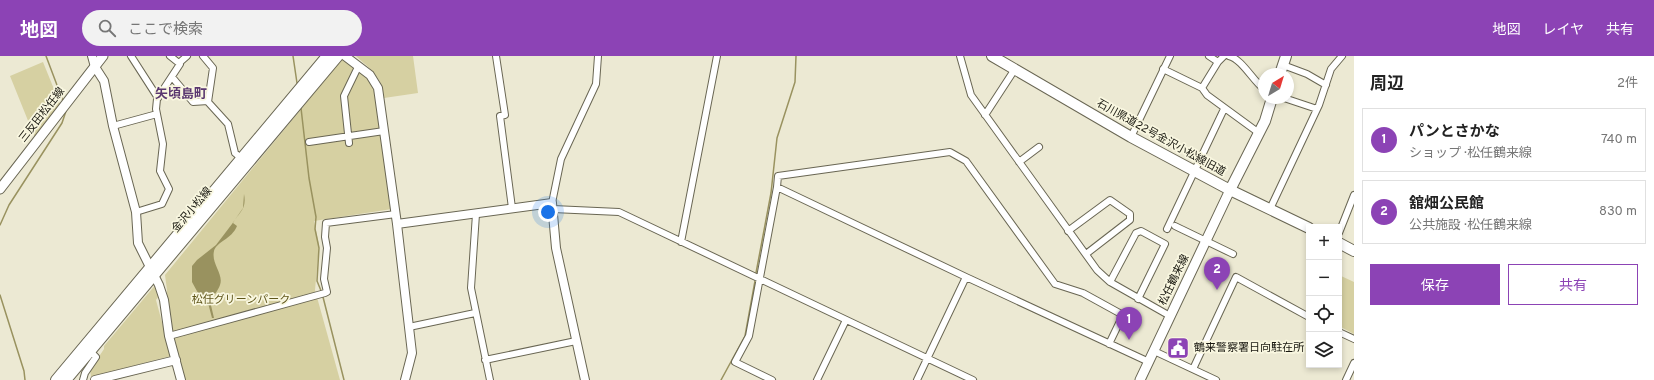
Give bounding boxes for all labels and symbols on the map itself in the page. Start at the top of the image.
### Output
north arrow [1258,68,1294,104]
street label: 三反田松任線 [16,85,68,145]
district label: 矢頃島町 [155,86,207,103]
street label: 石川県道22号金沢小松線旧道 [1094,97,1228,179]
street label: 金沢小松線 [169,184,215,236]
your location [538,202,558,222]
street label: 松任鶴来線 [1156,252,1192,308]
pin: 2 [1204,257,1230,290]
park label: 松任グリーンパーク [192,293,290,307]
pin: 1 [1116,307,1142,340]
public building icon: 鶴来警察署日向駐在所 [1165,335,1191,361]
place label: 鶴来警察署日向駐在所 [1194,341,1305,355]

